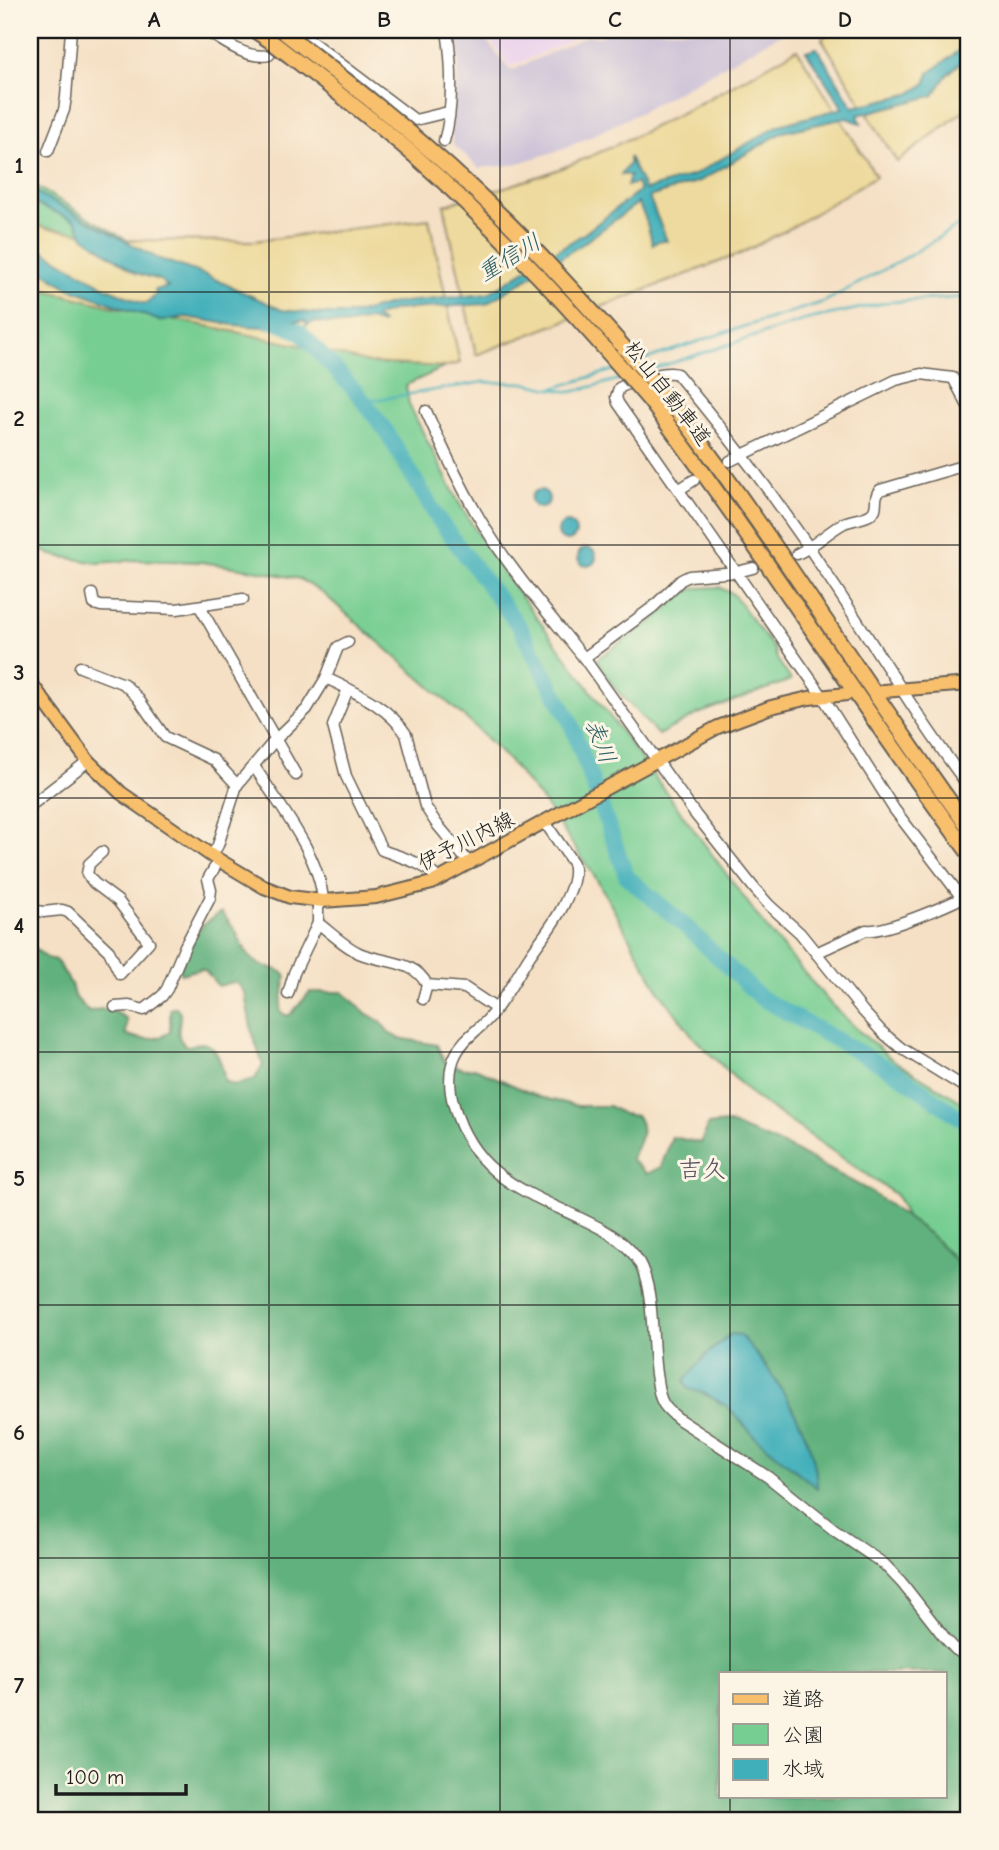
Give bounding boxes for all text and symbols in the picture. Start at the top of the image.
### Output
text: A [148,6,161,33]
text: B [377,6,391,33]
text: C [608,6,622,33]
text: D [838,6,852,33]
text: 1 [14,152,24,179]
water label: 重信川 [473,228,546,287]
street label: 松山自動車道 [620,336,716,450]
text: 2 [13,405,25,432]
text: 3 [13,659,25,686]
water label: 表川 [580,715,621,767]
street label: 伊予川内線 [414,806,518,876]
text: 4 [14,912,25,939]
district label: 吉久 [678,1155,726,1183]
text: 5 [13,1165,25,1192]
text: 6 [13,1419,25,1446]
text: 7 [14,1672,25,1699]
legend [719,1672,946,1798]
text: 道路 [782,1687,824,1711]
text: 公園 [782,1723,824,1747]
scale bar [56,1752,186,1796]
text: 水域 [782,1757,824,1781]
text: 100 m [66,1765,124,1789]

